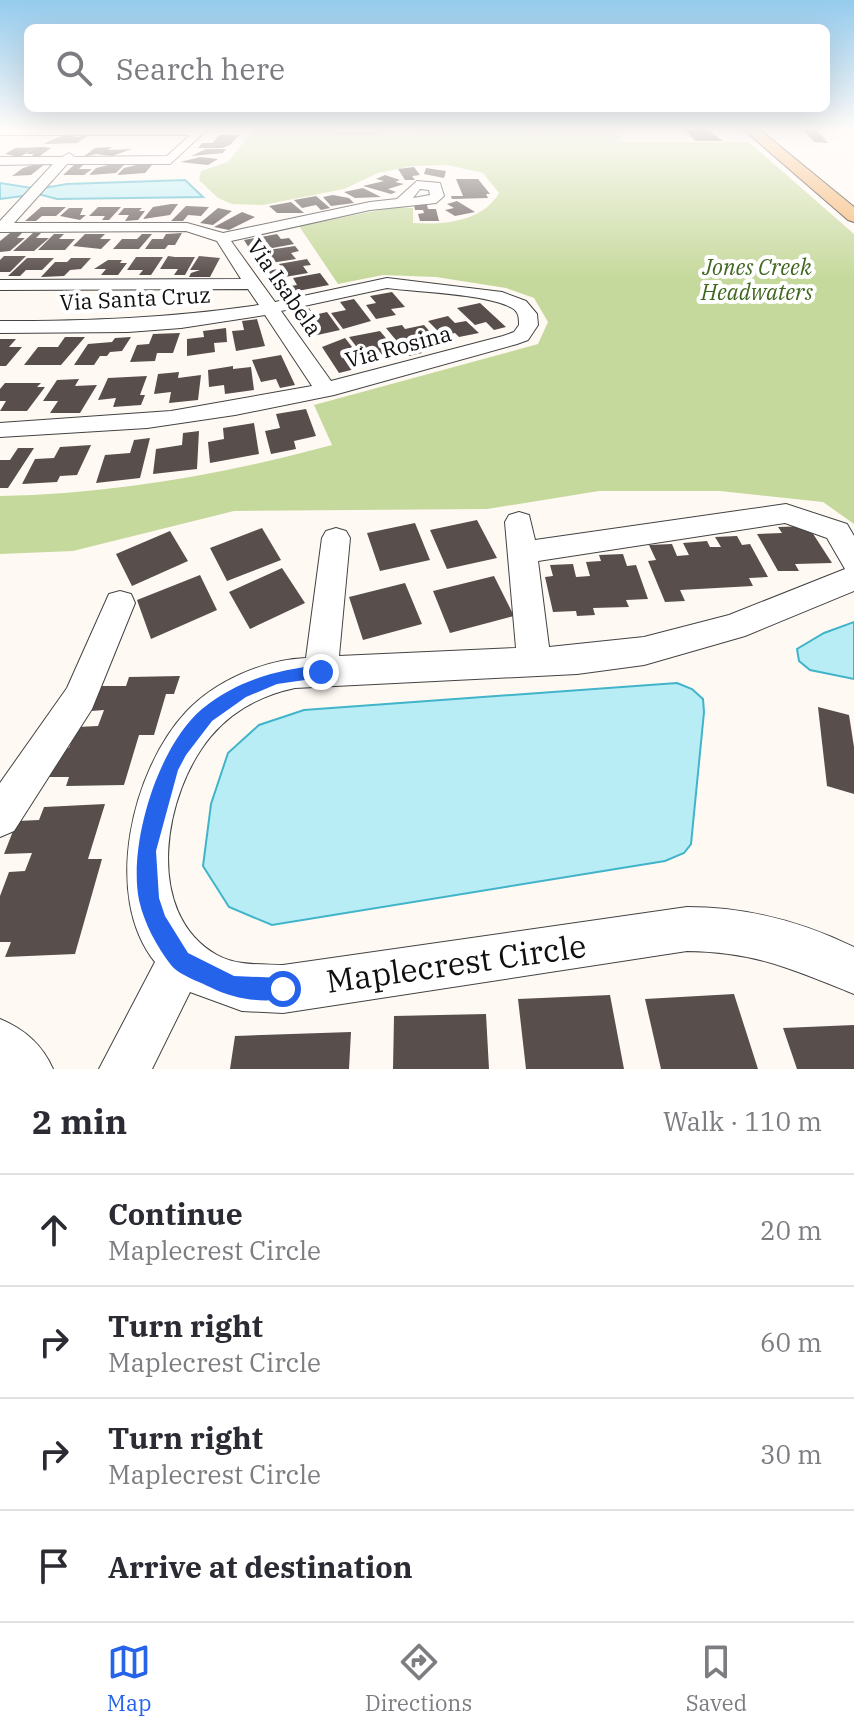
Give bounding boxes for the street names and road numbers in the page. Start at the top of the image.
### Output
street label: Via Isabela [241,233,329,341]
street label: Via Santa Cruz [59,280,211,316]
street label: Via Rosina [342,318,454,374]
street label: Maplecrest Circle [323,924,589,1002]

